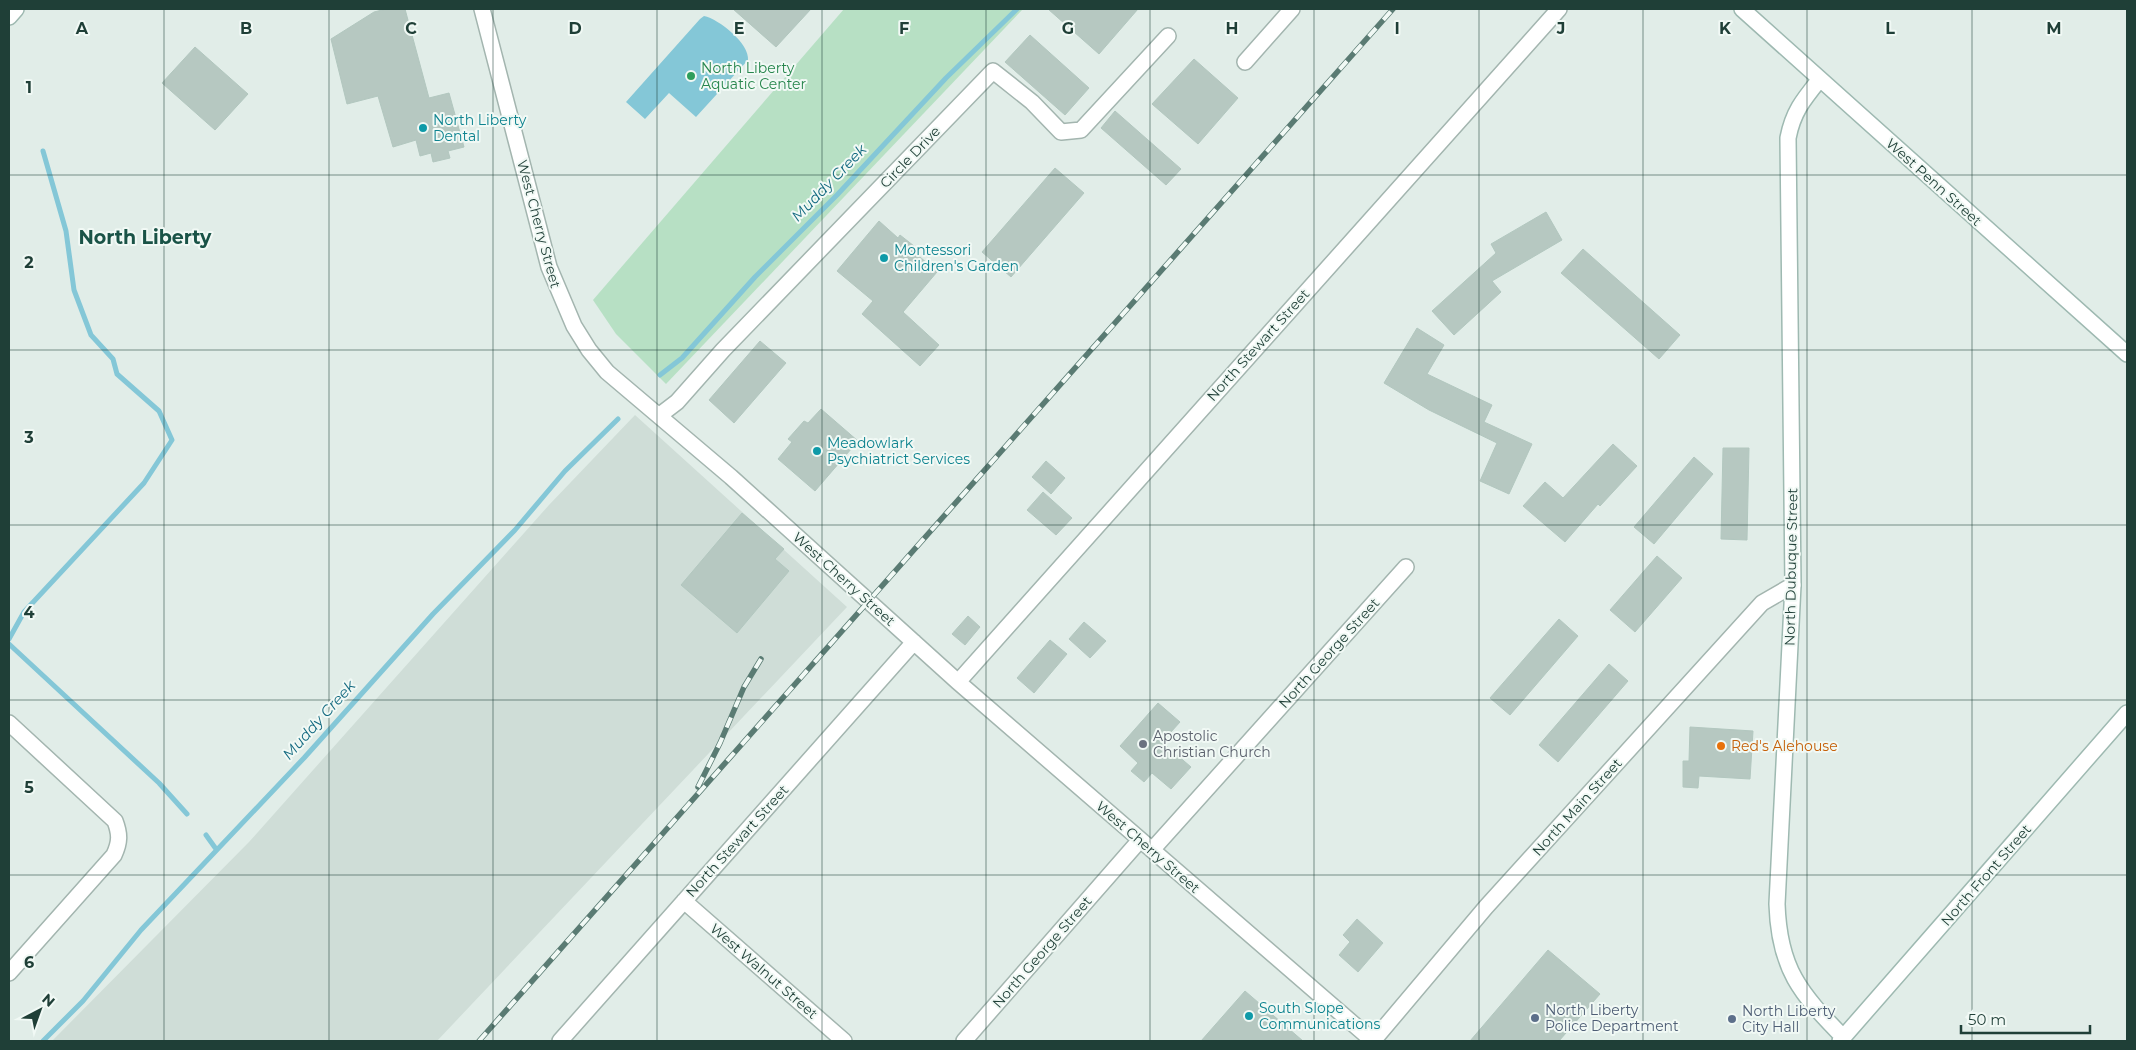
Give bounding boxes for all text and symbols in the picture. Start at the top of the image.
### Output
text: A [75,19,89,38]
text: B [240,19,252,38]
text: C [405,19,417,38]
text: D [568,19,582,38]
text: E [734,19,744,38]
text: F [899,19,909,38]
text: G [1062,19,1074,38]
text: H [1226,19,1238,38]
text: I [1394,19,1400,38]
text: J [1556,19,1565,38]
text: K [1719,19,1732,38]
text: L [1885,19,1895,38]
text: M [2046,19,2062,38]
place label: North Liberty Aquatic Center [701,59,807,93]
marker: North Liberty Aquatic Center [685,70,697,82]
text: 1 [26,78,32,97]
place label: North Liberty Dental [433,111,527,145]
marker: North Liberty Dental [417,122,429,134]
street label: Circle Drive [876,122,944,192]
street label: West Penn Street [1882,134,1986,230]
water label: Muddy Creek [787,139,871,225]
street label: West Cherry Street [513,158,565,290]
district label: North Liberty [79,226,212,249]
place label: Montessori Children's Garden [894,241,1019,275]
marker: Montessori Children's Garden [878,252,890,264]
text: 2 [24,253,34,272]
street label: North Stewart Street [1203,285,1313,405]
text: 3 [23,428,34,447]
place label: Meadowlark Psychiatrict Services [827,434,970,468]
marker: Meadowlark Psychiatrict Services [811,445,823,457]
street label: North Dubuque Street [1781,488,1801,646]
street label: West Cherry Street [789,528,899,630]
street label: North George Street [1275,594,1384,712]
text: 4 [23,603,35,622]
water label: Muddy Creek [278,675,360,763]
place label: Apostolic Christian Church [1153,727,1271,761]
place label: Red's Alehouse [1731,737,1838,755]
marker: Apostolic Christian Church [1137,738,1149,750]
marker: Red's Alehouse [1715,740,1727,752]
street label: North Main Street [1528,754,1626,860]
text: 5 [24,778,34,797]
street label: North Stewart Street [682,781,792,901]
street label: West Cherry Street [1092,797,1204,897]
street label: North Front Street [1937,820,2035,930]
street label: North George Street [989,892,1096,1012]
street label: West Walnut Street [706,919,822,1023]
text: 6 [24,953,34,972]
north arrow [15,985,65,1035]
text: N [38,990,59,1011]
place label: South Slope Communications [1259,999,1381,1033]
place label: North Liberty Police Department [1545,1001,1679,1035]
place label: North Liberty City Hall [1742,1002,1836,1036]
scale bar [1961,1002,2090,1034]
marker: South Slope Communications [1243,1010,1255,1022]
text: 50 m [1968,1010,2006,1029]
marker: North Liberty Police Department [1529,1012,1541,1024]
marker: North Liberty City Hall [1726,1013,1738,1025]

